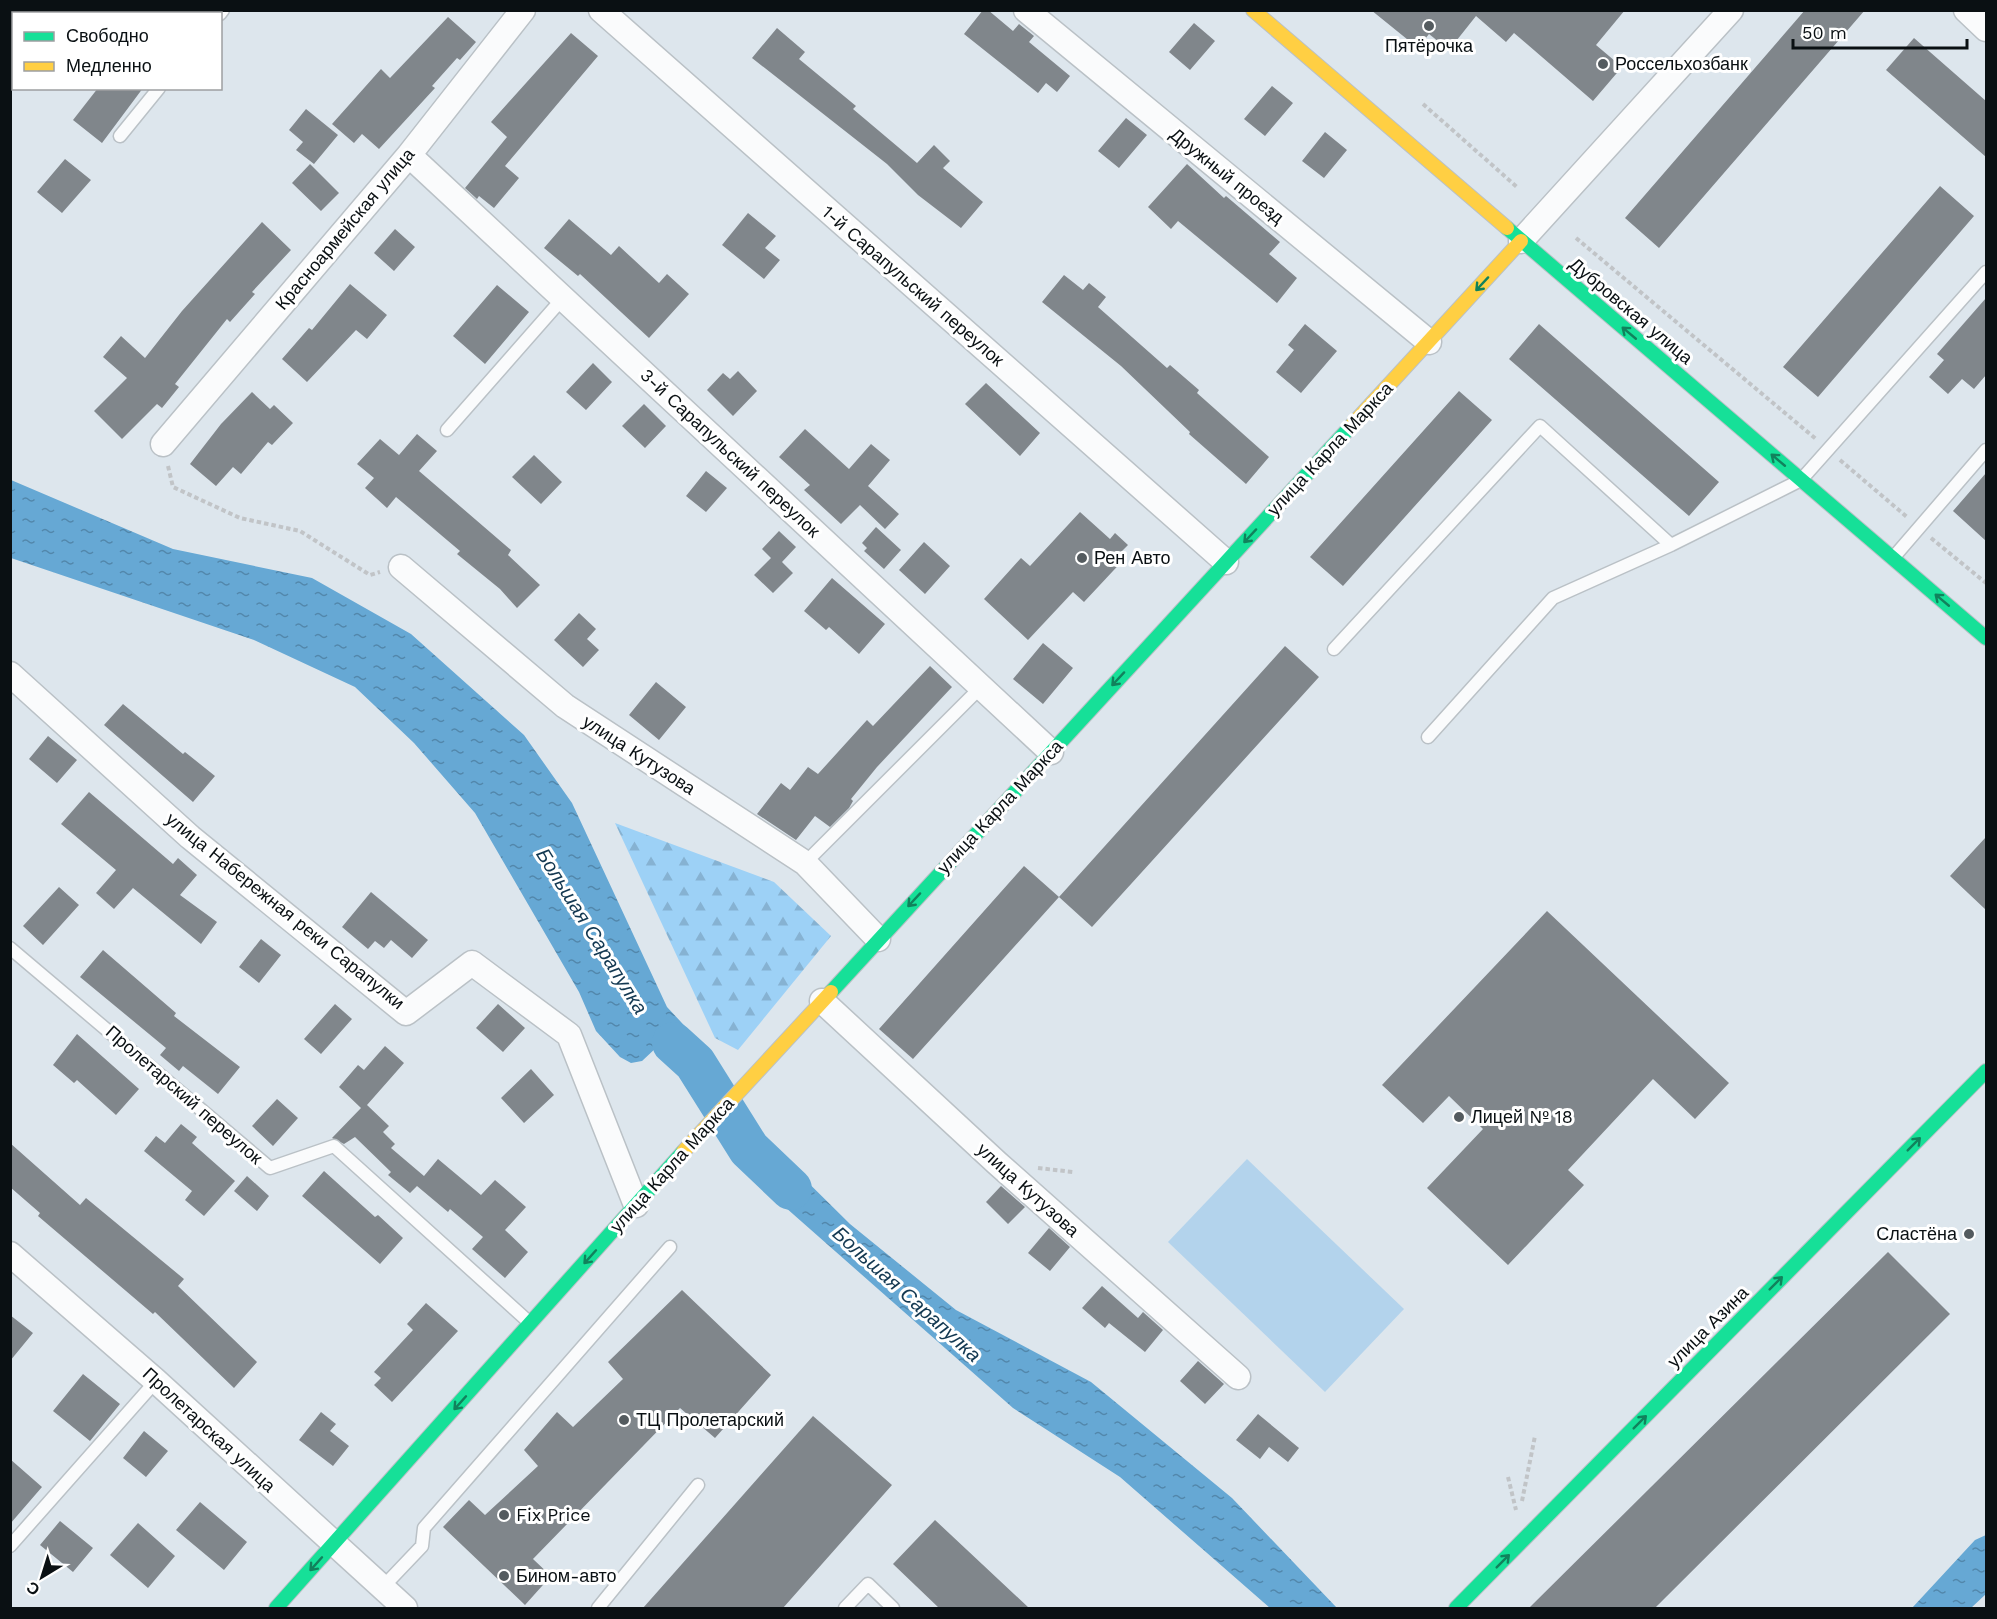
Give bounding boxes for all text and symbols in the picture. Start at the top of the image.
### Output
legend [12,12,222,90]
scale bar [1793,12,1967,50]
marker: Пятёрочка [1422,19,1436,33]
text: 50 m [1802,22,1847,43]
text: Свободно [66,25,149,46]
place label: Пятёрочка [1385,35,1474,56]
place label: Россельхозбанк [1615,53,1748,74]
text: Медленно [66,55,152,76]
marker: Россельхозбанк [1596,57,1610,71]
street label: Дружный проезд [1166,123,1289,228]
street label: Красноармейская улица [271,143,419,314]
street label: 1-й Сарапульский переулок [818,201,1009,370]
street label: Дубровская улица [1566,253,1698,369]
one-way arrow [1475,277,1489,292]
one-way arrow [1621,327,1637,340]
street label: 3-й Сарапульский переулок [636,364,824,541]
street label: улица Карла Маркса [1262,377,1397,520]
one-way arrow [1771,453,1786,467]
one-way arrow [1243,528,1257,543]
place label: Рен Авто [1094,547,1171,568]
marker: Рен Авто [1075,551,1089,565]
one-way arrow [1935,593,1950,607]
one-way arrow [1111,672,1125,687]
street label: улица Кутузова [579,710,700,799]
street label: улица Карла Маркса [932,735,1067,878]
street label: улица Набережная реки Сарапулки [162,808,409,1013]
water label: Большая Сарапулка [531,844,653,1018]
one-way arrow [907,892,921,907]
street label: Пролетарский переулок [102,1021,267,1168]
street label: улица Карла Маркса [605,1092,738,1237]
place label: Лицей № 18 [1471,1106,1573,1127]
marker: Лицей № 18 [1452,1110,1466,1124]
one-way arrow [1907,1137,1921,1152]
street label: улица Кутузова [973,1138,1084,1242]
water label: Большая Сарапулка [828,1221,986,1367]
place label: Сластёна [1876,1223,1958,1244]
marker: Сластёна [1962,1227,1976,1241]
one-way arrow [583,1249,597,1264]
one-way arrow [1769,1275,1784,1290]
street label: улица Азина [1663,1281,1753,1372]
street label: Пролетарская улица [139,1363,281,1497]
one-way arrow [453,1395,467,1410]
place label: ТЦ Пролетарский [636,1409,784,1430]
marker: ТЦ Пролетарский [617,1413,631,1427]
one-way arrow [1632,1414,1647,1429]
place label: Fix Price [516,1504,591,1525]
marker: Fix Price [497,1508,511,1522]
north arrow [12,1547,72,1607]
one-way arrow [1496,1553,1510,1568]
one-way arrow [309,1556,323,1571]
place label: Бином-авто [516,1565,617,1586]
marker: Бином-авто [497,1569,511,1583]
text: С [22,1577,43,1599]

